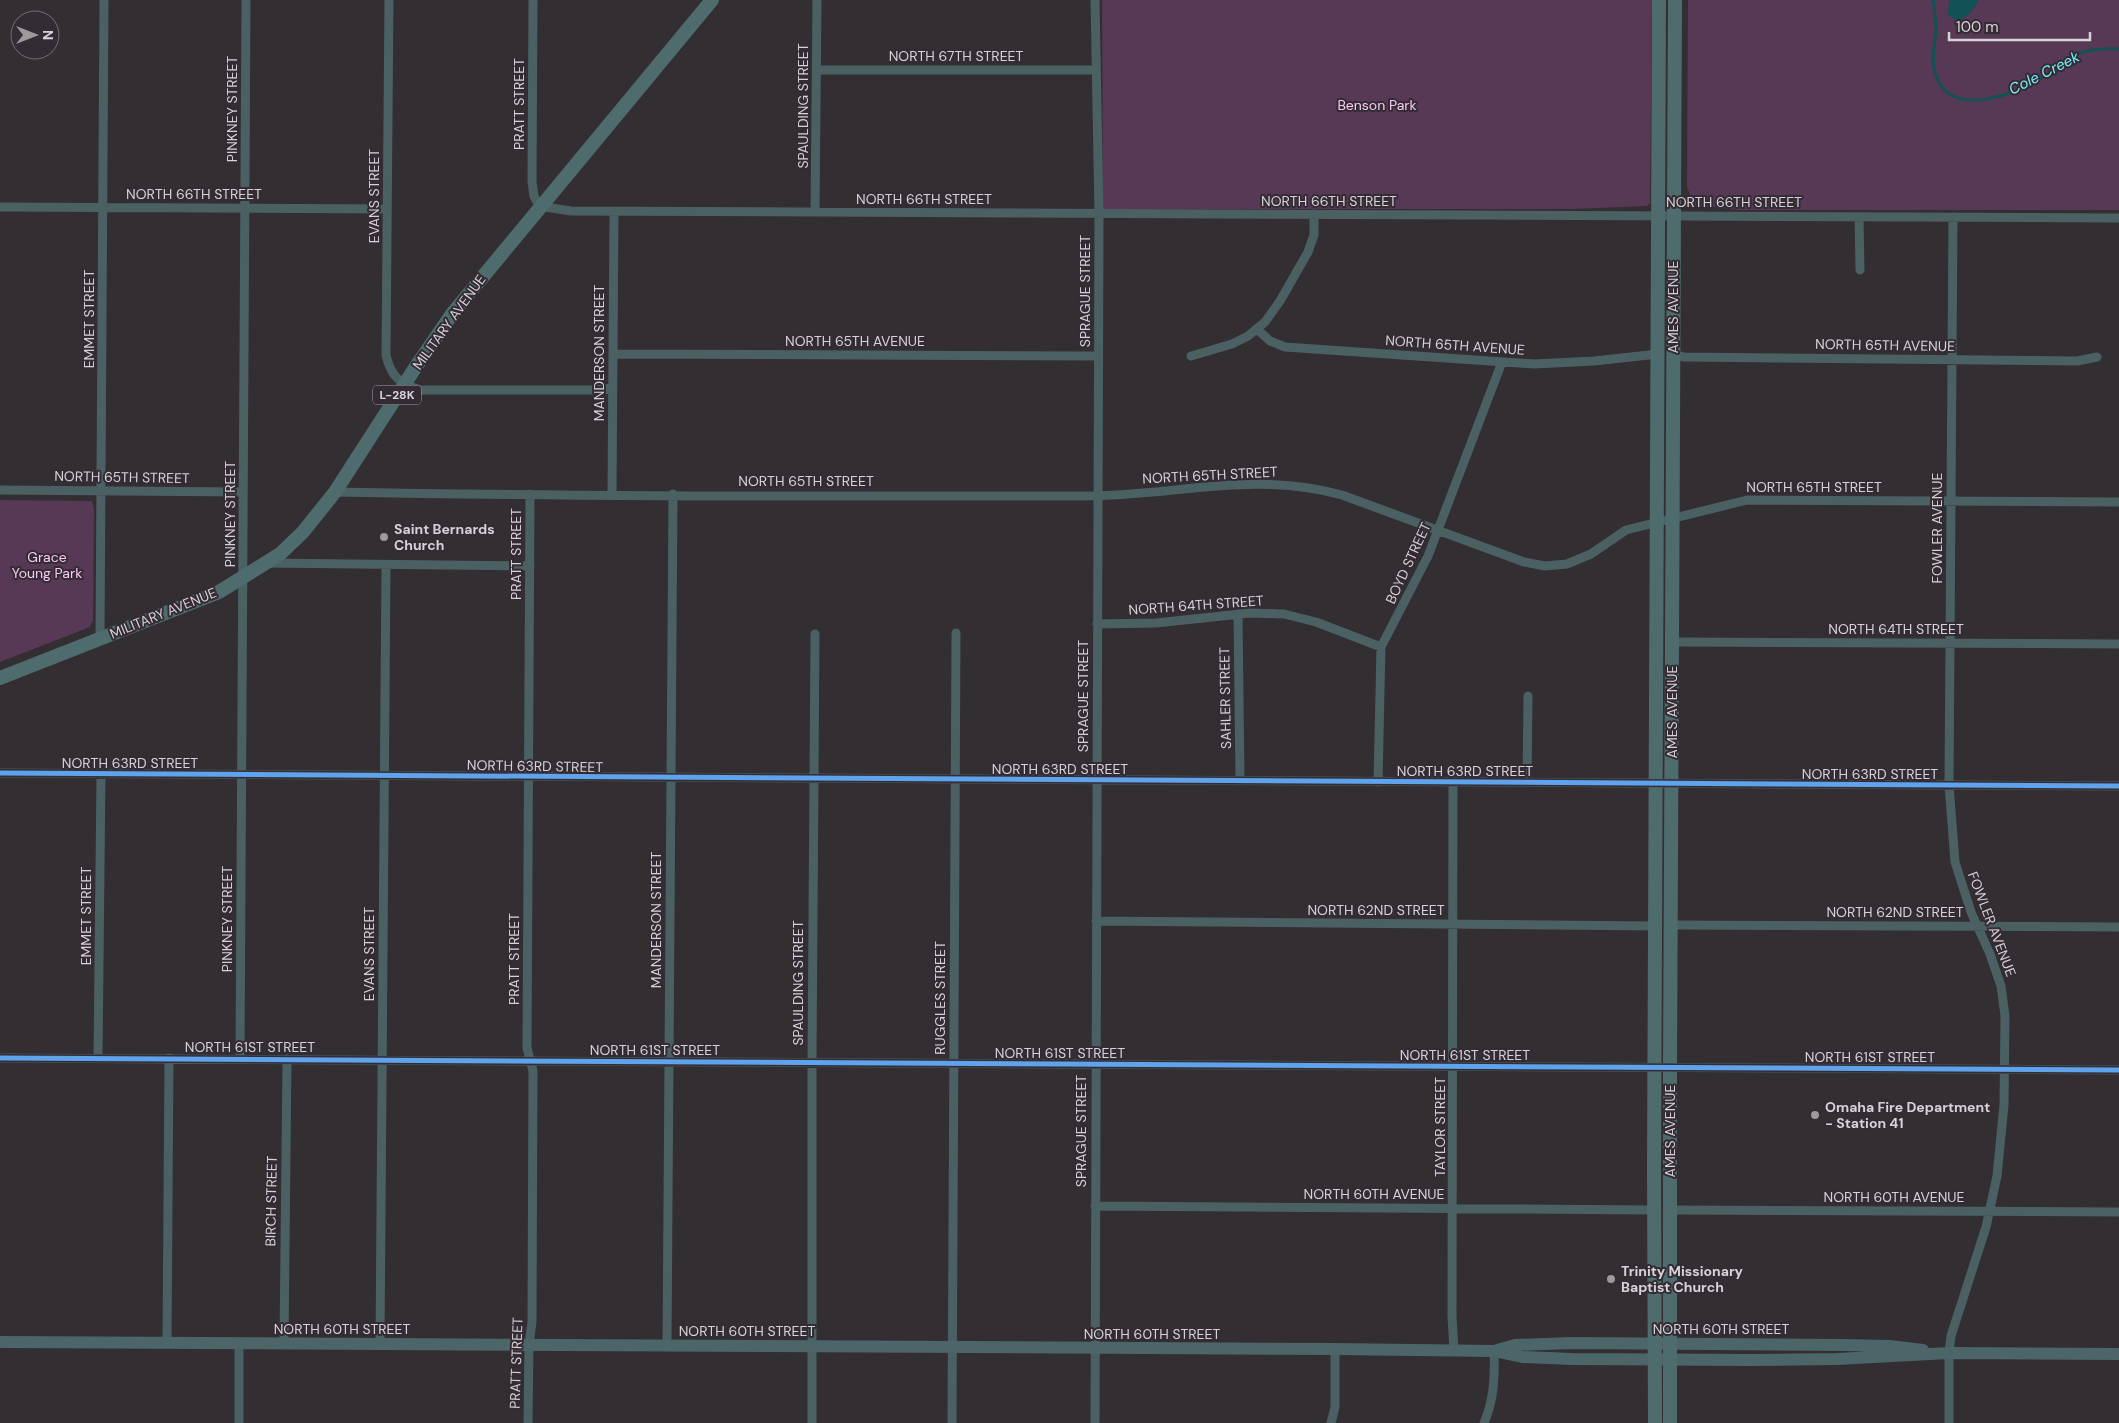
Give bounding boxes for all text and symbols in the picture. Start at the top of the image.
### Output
north arrow [10,10,60,60]
scale bar [1949,10,2090,42]
text: 100 m [1956,17,1999,37]
text: N [39,30,57,40]
street label: SPAULDING STREET [794,43,812,169]
street label: NORTH 67TH STREET [889,47,1023,65]
water label: Cole Creek [2005,47,2083,99]
street label: PINKNEY STREET [223,56,241,162]
street label: PRATT STREET [510,58,528,150]
park label: Benson Park [1337,96,1417,114]
street label: EVANS STREET [365,149,383,243]
street label: NORTH 66TH STREET [126,185,262,203]
street label: NORTH 66TH STREET [856,190,992,208]
street label: NORTH 66TH STREET [1261,192,1397,210]
street label: NORTH 66TH STREET [1666,193,1802,211]
street label: SPRAGUE STREET [1076,235,1094,347]
street label: AMES AVENUE [1664,261,1682,353]
street label: EMMET STREET [80,270,98,368]
street label: MILITARY AVENUE [408,271,490,373]
street label: MANDERSON STREET [590,285,608,421]
street label: NORTH 65TH AVENUE [1385,331,1525,359]
street label: NORTH 65TH AVENUE [785,332,925,350]
street label: NORTH 65TH AVENUE [1815,335,1955,355]
road number: L-28K [373,386,421,404]
street label: PINKNEY STREET [221,461,239,567]
street label: NORTH 65TH STREET [1142,462,1278,488]
street label: NORTH 65TH STREET [54,467,190,487]
street label: NORTH 65TH STREET [738,472,874,490]
street label: FOWLER AVENUE [1928,473,1946,583]
street label: NORTH 65TH STREET [1746,478,1882,496]
street label: PRATT STREET [507,508,525,600]
street label: BOYD STREET [1381,519,1435,607]
place label: Saint Bernards Church [394,520,495,554]
marker: Saint Bernards Church [378,531,390,543]
park label: Grace Young Park [12,548,82,582]
street label: MILITARY AVENUE [107,583,219,643]
street label: NORTH 64TH STREET [1128,591,1264,619]
street label: NORTH 64TH STREET [1828,620,1964,638]
street label: SPRAGUE STREET [1074,640,1092,752]
street label: SAHLER STREET [1215,647,1235,749]
street label: AMES AVENUE [1663,666,1681,758]
street label: NORTH 63RD STREET [62,754,198,772]
street label: NORTH 63RD STREET [467,756,603,776]
street label: NORTH 63RD STREET [992,760,1128,778]
street label: NORTH 63RD STREET [1397,762,1533,780]
street label: NORTH 63RD STREET [1802,765,1938,783]
street label: MANDERSON STREET [647,852,665,988]
street label: PINKNEY STREET [218,866,236,972]
street label: EMMET STREET [77,867,95,965]
street label: FOWLER AVENUE [1964,869,2020,979]
street label: NORTH 62ND STREET [1307,901,1445,919]
street label: NORTH 62ND STREET [1826,903,1964,921]
street label: EVANS STREET [360,907,378,1001]
street label: PRATT STREET [505,913,523,1005]
street label: SPAULDING STREET [789,920,807,1046]
street label: RUGGLES STREET [931,941,949,1055]
street label: NORTH 61ST STREET [185,1038,315,1056]
street label: NORTH 61ST STREET [590,1041,720,1059]
street label: NORTH 61ST STREET [995,1044,1125,1062]
street label: NORTH 61ST STREET [1400,1046,1530,1064]
street label: NORTH 61ST STREET [1805,1048,1935,1066]
street label: SPRAGUE STREET [1072,1075,1090,1187]
street label: TAYLOR STREET [1431,1077,1449,1177]
street label: AMES AVENUE [1661,1085,1679,1177]
place label: Omaha Fire Department - Station 41 [1825,1098,1990,1132]
marker: Omaha Fire Department - Station 41 [1809,1109,1821,1121]
street label: BIRCH STREET [261,1155,281,1247]
street label: NORTH 60TH AVENUE [1304,1185,1445,1203]
street label: NORTH 60TH AVENUE [1824,1188,1965,1206]
place label: Trinity Missionary Baptist Church [1621,1262,1744,1296]
marker: Trinity Missionary Baptist Church [1605,1273,1617,1285]
street label: PRATT STREET [505,1317,527,1409]
street label: NORTH 60TH STREET [274,1320,410,1338]
street label: NORTH 60TH STREET [1653,1320,1789,1338]
street label: NORTH 60TH STREET [679,1322,815,1340]
street label: NORTH 60TH STREET [1084,1325,1220,1343]

